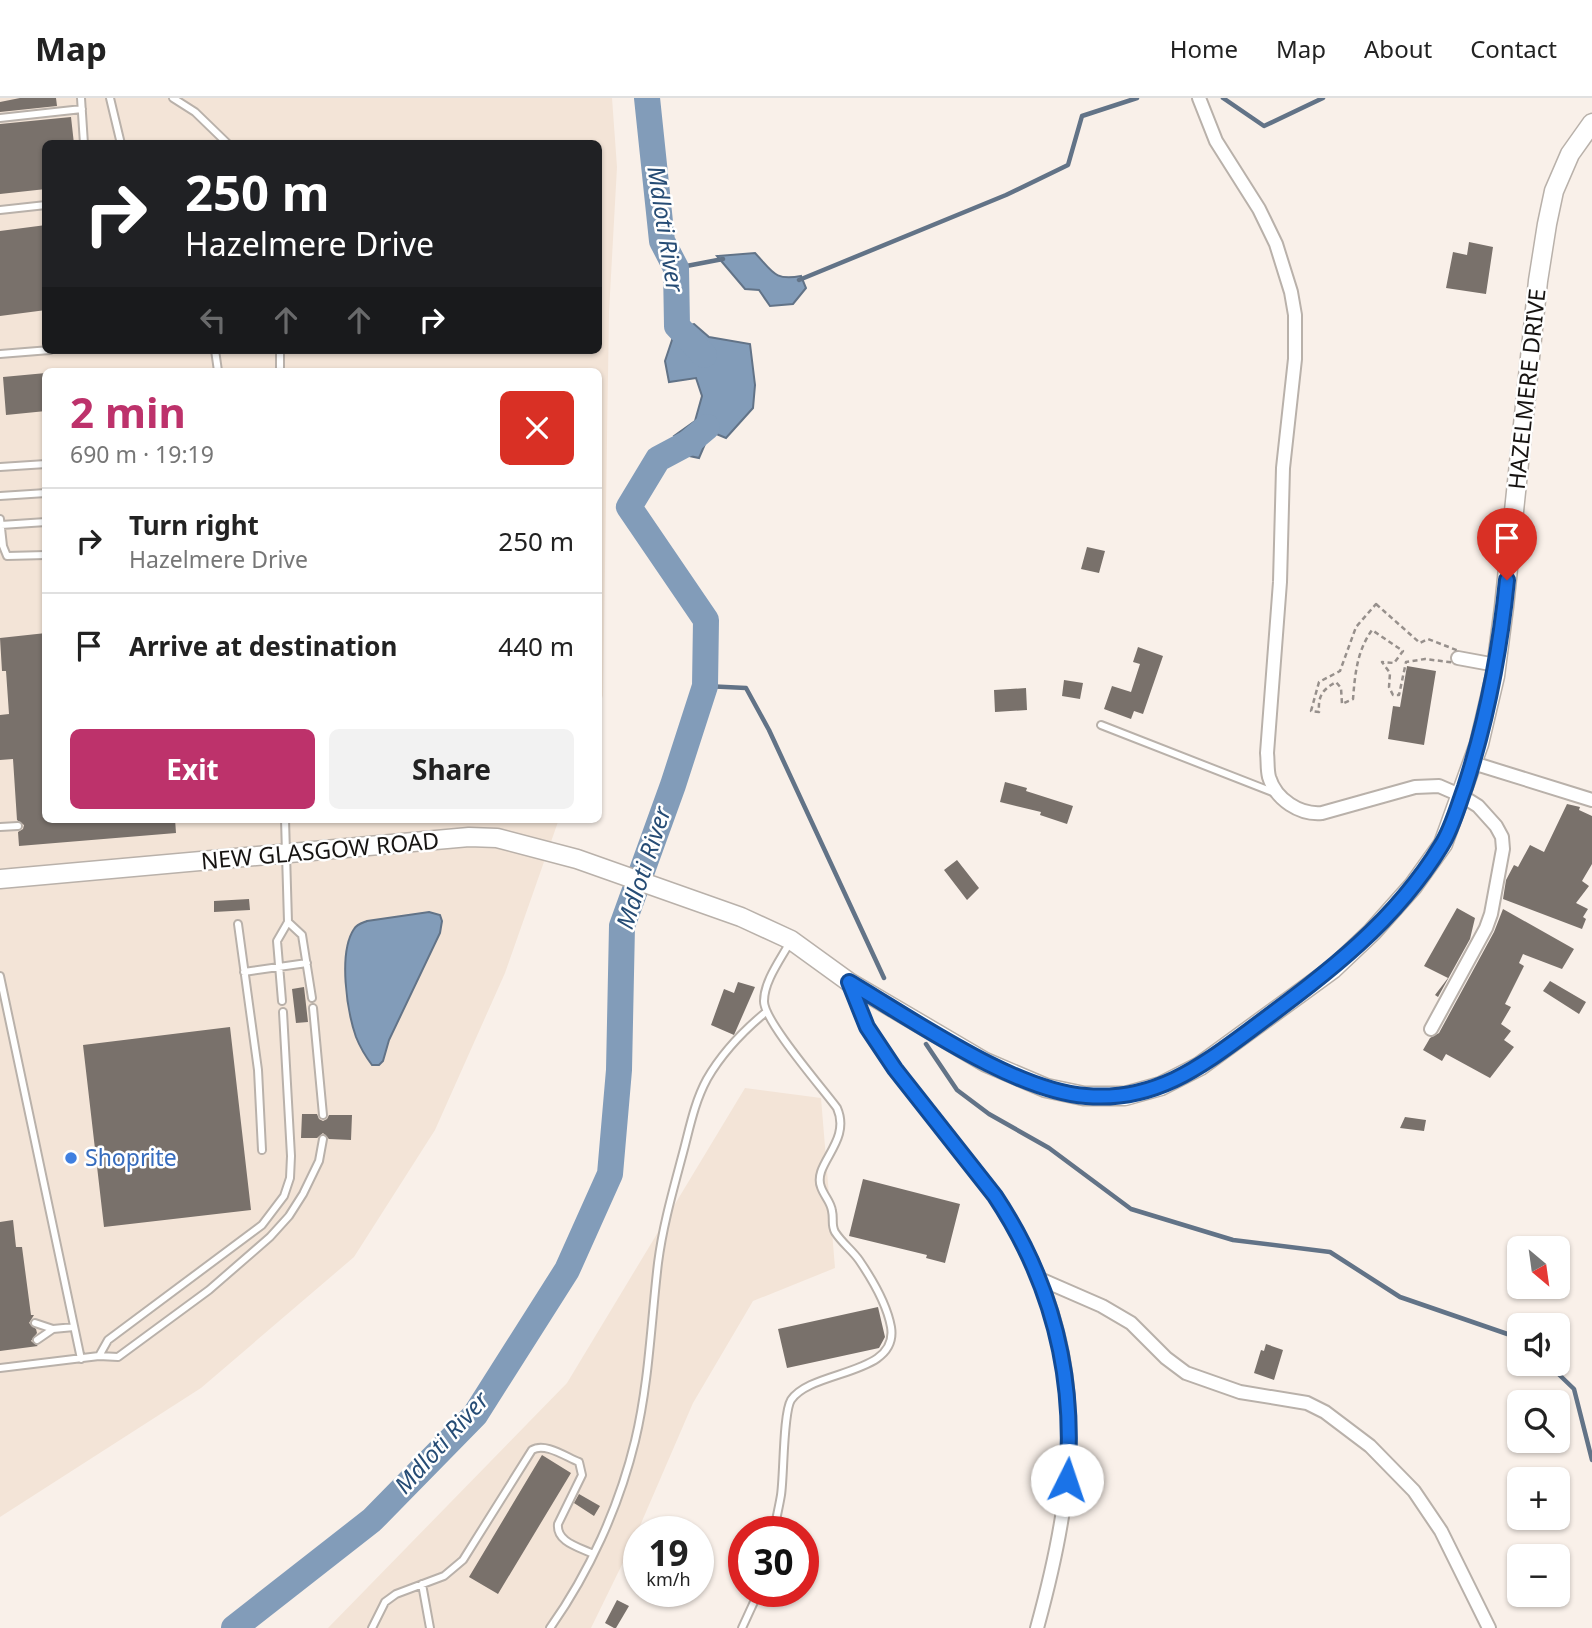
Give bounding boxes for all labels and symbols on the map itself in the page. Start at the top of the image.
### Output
water label: Mdloti River [640,164,693,295]
street label: HAZELMERE DRIVE [1500,287,1552,491]
pin [1477,508,1537,580]
water label: Mdloti River [607,801,678,933]
street label: NEW GLASGOW ROAD [200,824,440,876]
place label: Shoprite [85,1141,177,1173]
marker: Shoprite [63,1150,79,1166]
north arrow [1507,1236,1570,1298]
water label: Mdloti River [386,1383,497,1500]
position arrow [1030,1443,1104,1517]
speed limit sign: 30 [728,1516,819,1607]

